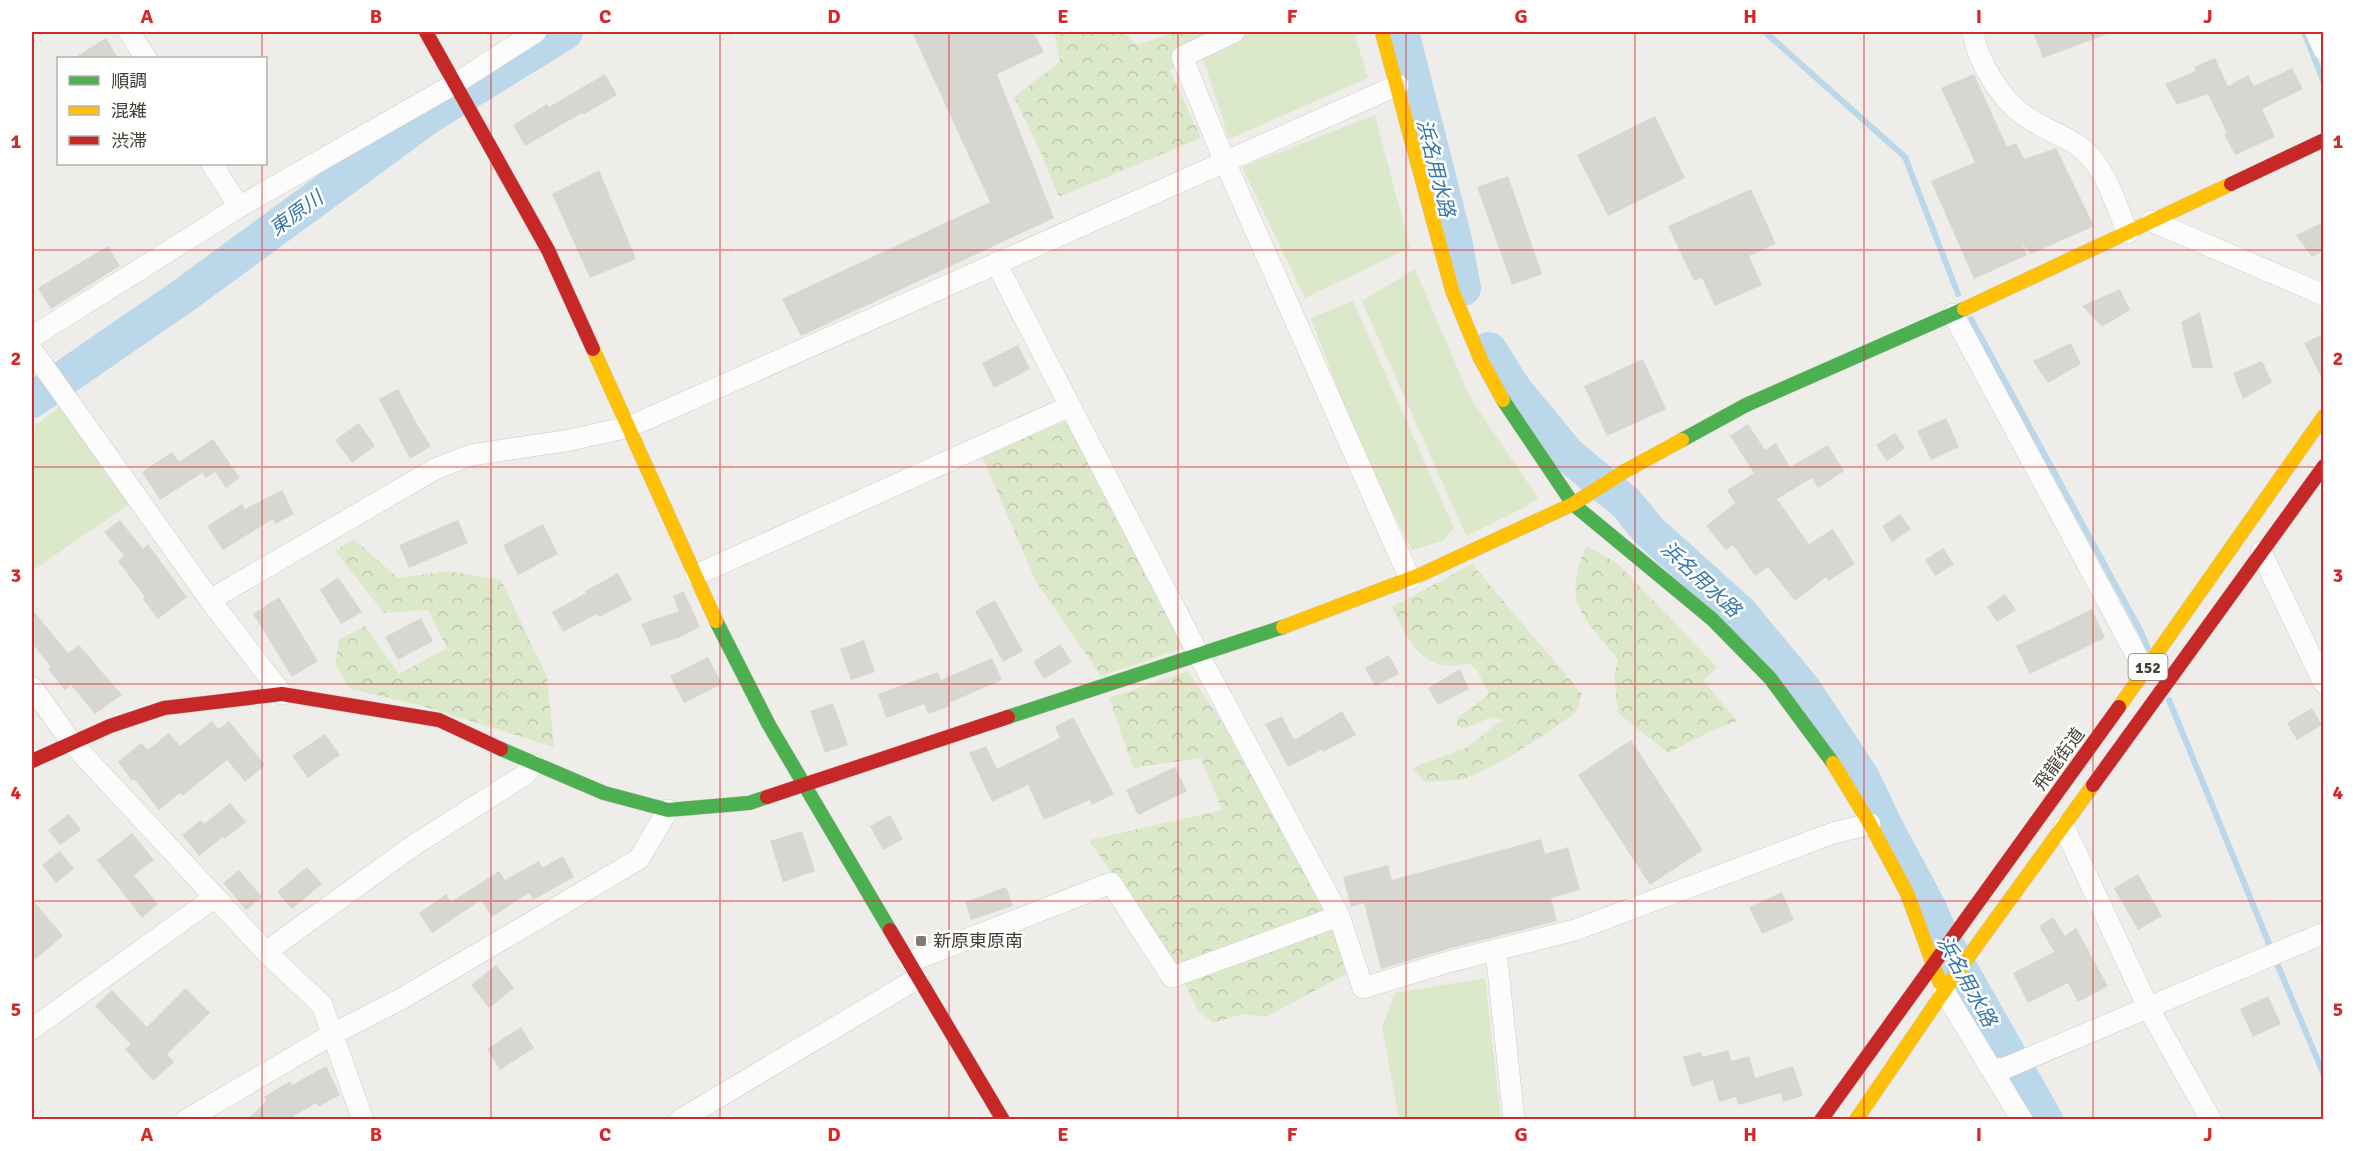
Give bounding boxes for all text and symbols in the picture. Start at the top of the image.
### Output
text: A [141,4,154,29]
text: B [370,4,382,29]
text: C [599,4,611,29]
text: D [827,4,841,29]
text: E [1057,4,1069,29]
text: F [1287,4,1298,29]
text: G [1514,4,1528,29]
text: H [1743,4,1757,29]
text: I [1976,4,1982,29]
text: J [2203,4,2213,29]
legend [57,57,267,165]
text: 順調 [111,70,147,92]
text: 混雑 [111,100,147,122]
water label: 浜名用水路 [1411,117,1460,222]
text: 1 [11,129,22,154]
text: 1 [2333,129,2344,154]
text: 渋滞 [111,130,147,152]
water label: 東原川 [265,184,330,241]
text: 2 [11,346,21,371]
text: 2 [2333,346,2343,371]
water label: 浜名用水路 [1656,536,1747,624]
text: 3 [11,563,21,588]
text: 3 [2333,563,2343,588]
road number: 152 [2128,654,2168,680]
street label: 飛龍街道 [2029,723,2089,795]
text: 4 [11,780,22,805]
text: 4 [2333,780,2344,805]
place label: 新原東原南 [933,930,1023,952]
water label: 浜名用水路 [1931,931,2003,1033]
marker: 新原東原南 [914,934,928,948]
text: 5 [11,997,21,1022]
text: 5 [2333,997,2343,1022]
text: A [141,1122,154,1147]
text: B [370,1122,382,1147]
text: C [599,1122,611,1147]
text: D [827,1122,841,1147]
text: E [1057,1122,1069,1147]
text: F [1287,1122,1298,1147]
text: G [1514,1122,1528,1147]
text: H [1743,1122,1757,1147]
text: I [1976,1122,1982,1147]
text: J [2203,1122,2213,1147]

